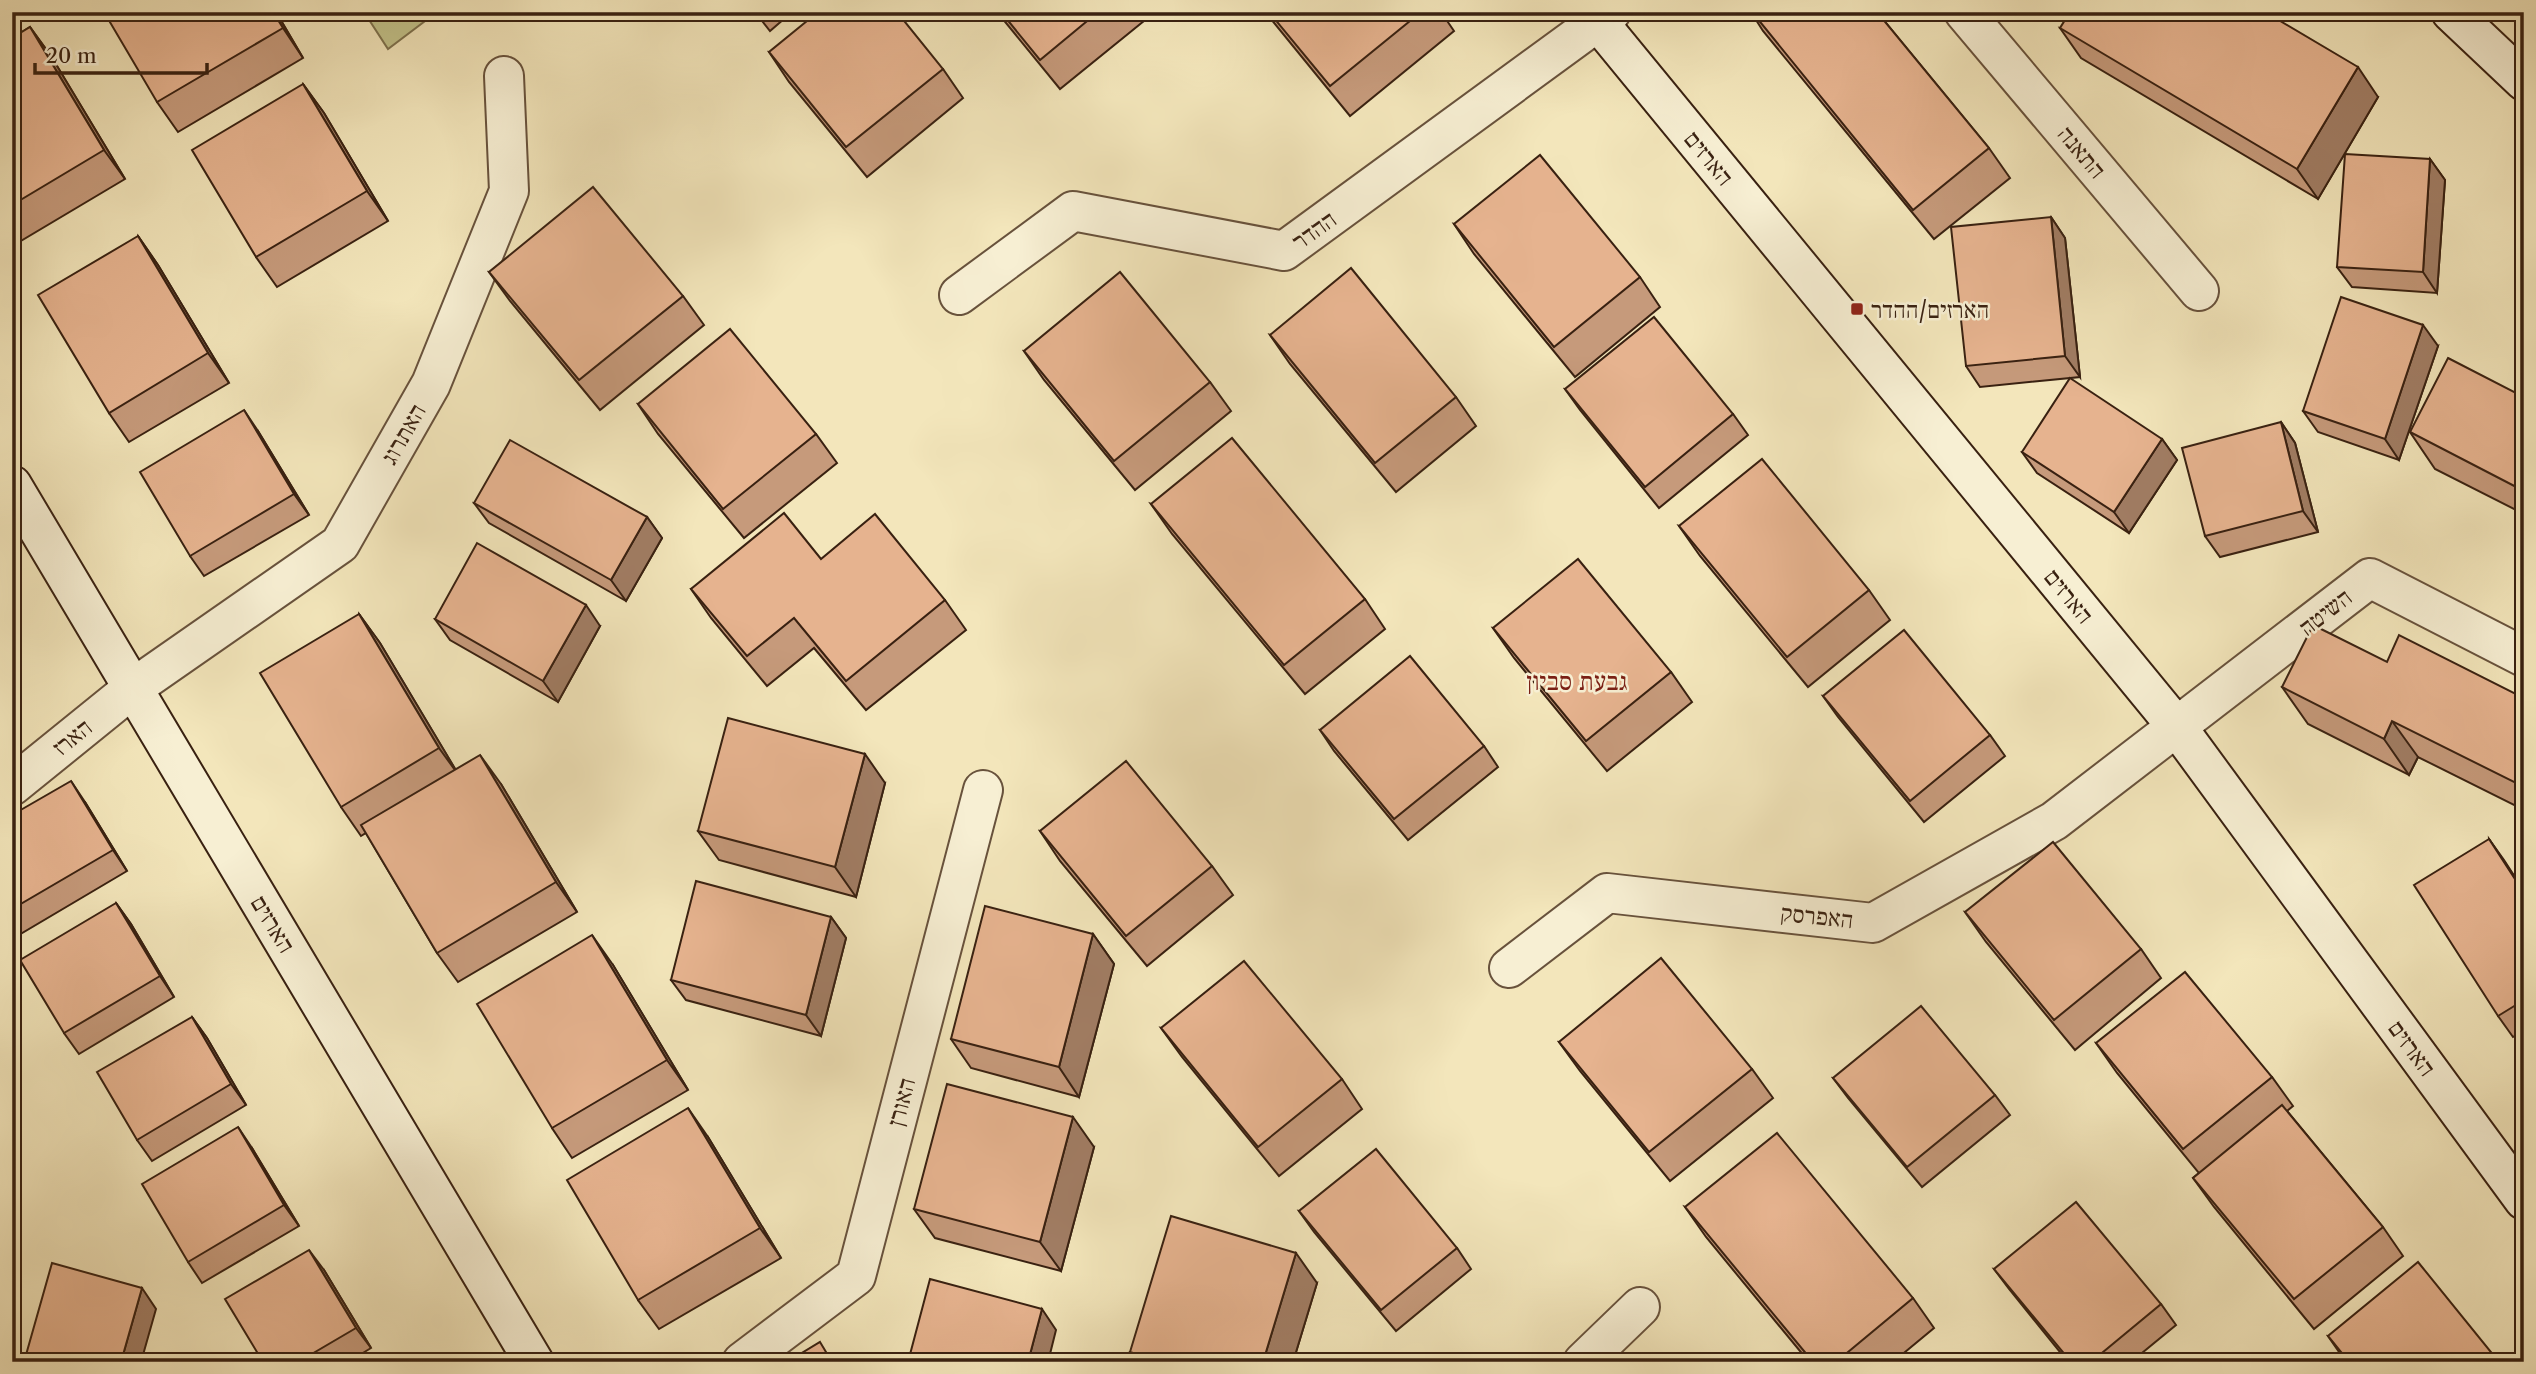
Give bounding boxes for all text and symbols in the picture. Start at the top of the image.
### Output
scale bar [35,32,206,76]
text: 20 m [46,43,97,68]
street label: התאנה [2052,120,2112,184]
street label: הארזים [1678,125,1740,191]
street label: ההדר [1286,204,1342,256]
place label: הארזים/ההדר [1871,295,1989,324]
marker: הארזים/ההדר [1849,301,1865,317]
street label: האתרוג [374,399,432,469]
street label: הארזים [2038,563,2100,629]
street label: השיטה [2293,582,2357,642]
district label: גבעת סביון [1526,665,1628,697]
street label: הארז [46,712,98,762]
street label: הארזים [245,890,301,958]
street label: האפרסק [1779,898,1855,934]
street label: הארזים [2382,1014,2442,1082]
street label: האורן [881,1075,921,1129]

